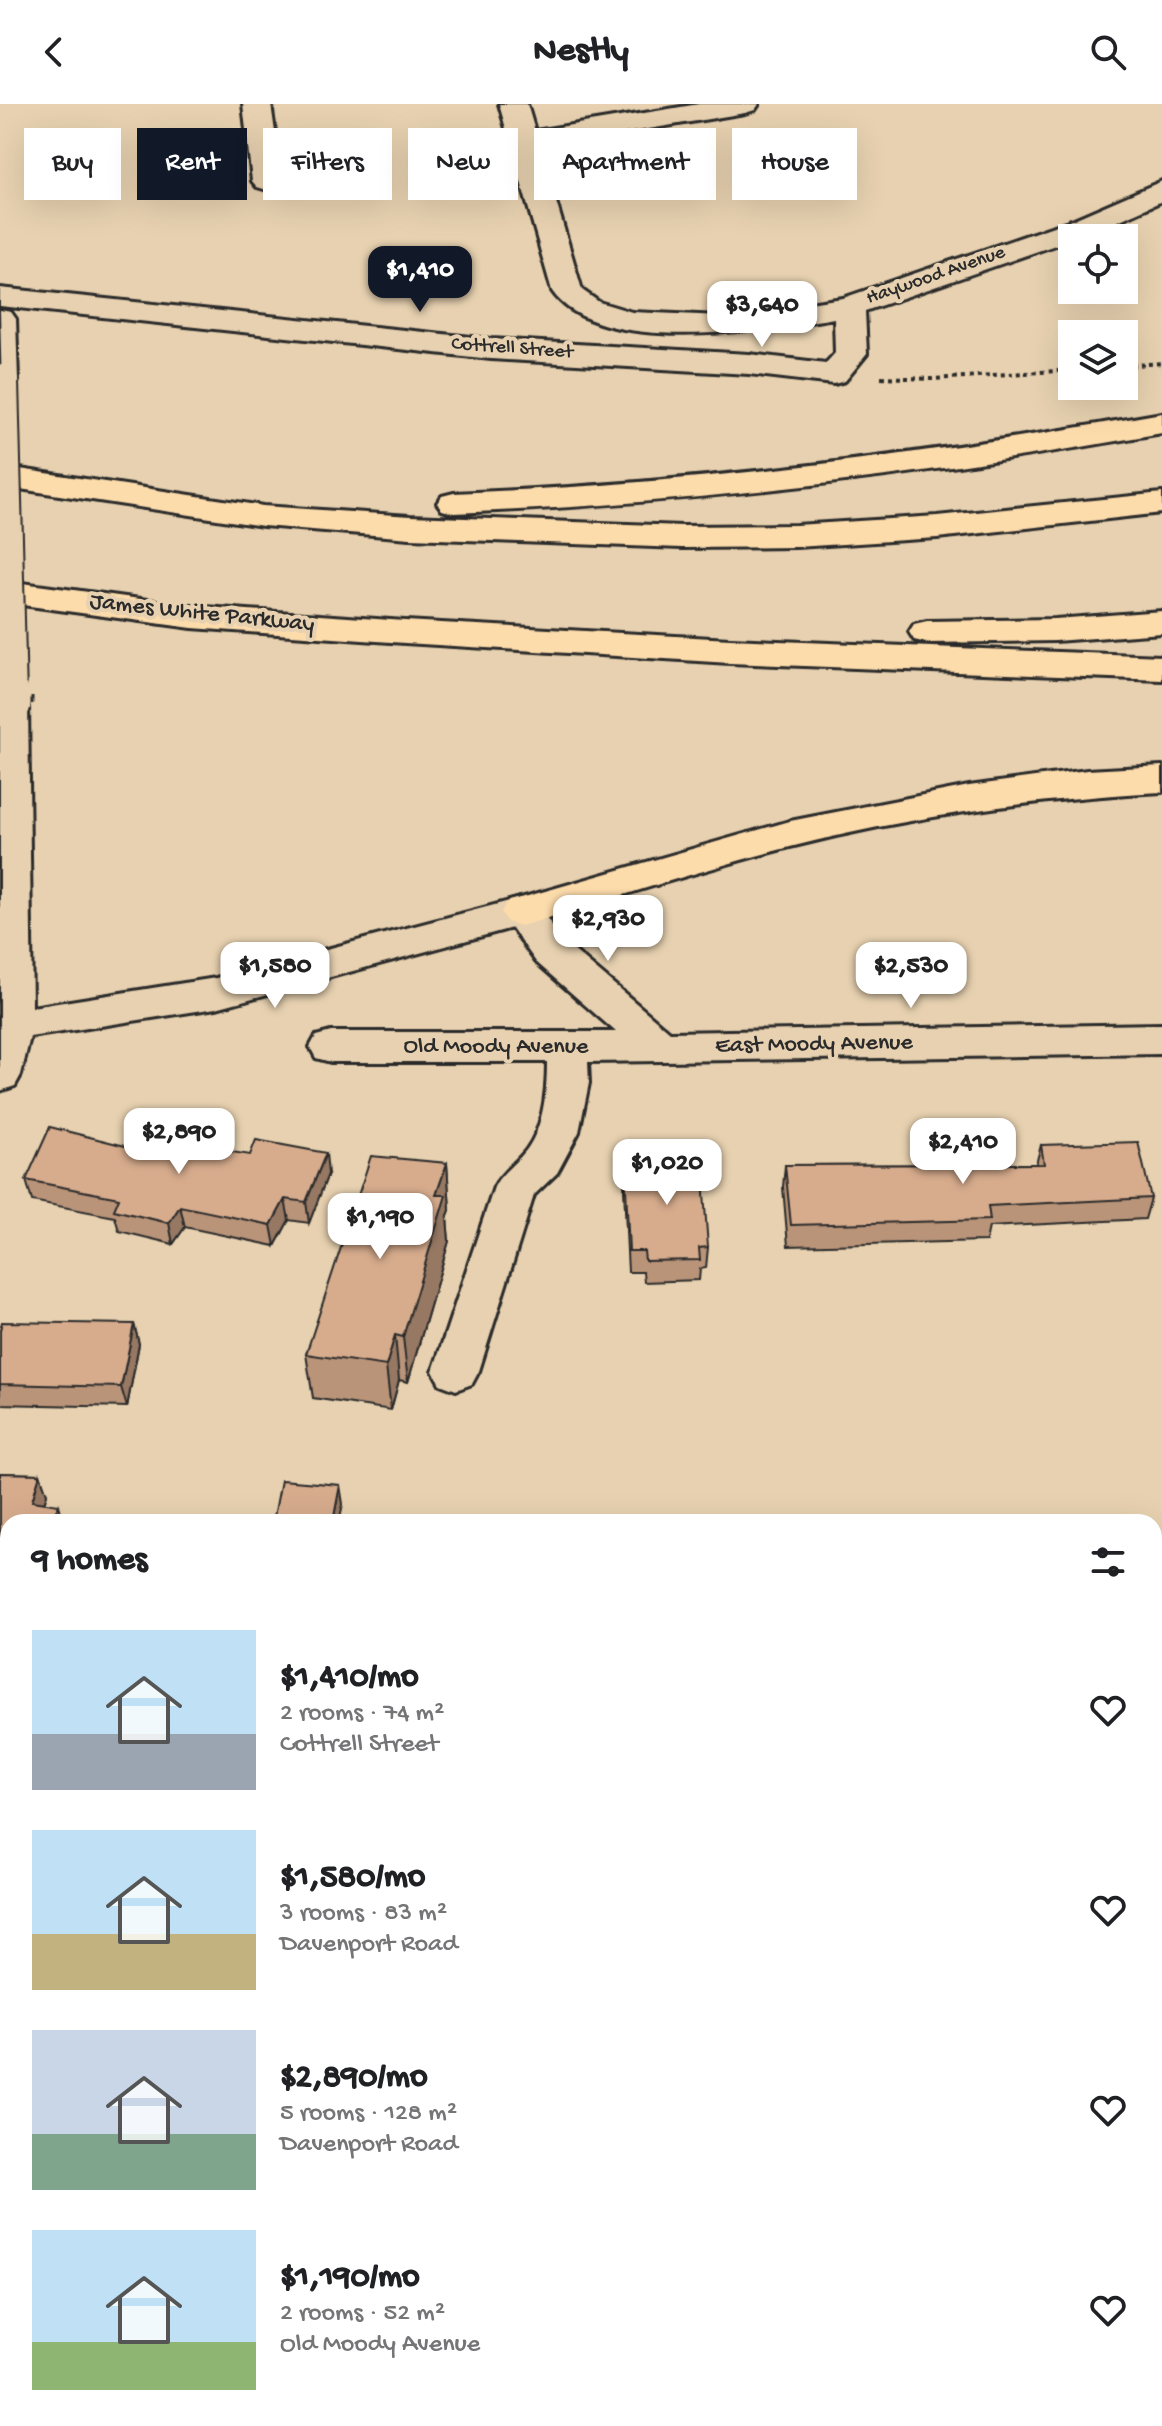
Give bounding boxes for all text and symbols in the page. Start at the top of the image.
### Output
icon: back [32,30,76,74]
icon: search [1086,30,1130,74]
text: Nestly [533,31,629,74]
chip: Buy [24,128,121,200]
chip: Rent [137,128,247,200]
chip: Filters [263,128,392,200]
chip: New [408,128,518,200]
chip: Apartment [534,128,716,200]
chip: House [732,128,857,200]
map controls [1058,224,1138,400]
button: locate [1058,224,1138,304]
street label: Haywood Avenue [864,241,1009,311]
pin: $1,410 [355,246,485,314]
text: $1,410 [386,256,454,287]
pin: $3,640 [697,281,827,349]
text: $3,640 [725,291,799,322]
button: layers [1058,320,1138,400]
street label: Cottrell Street [450,333,575,365]
street label: James White Parkway [88,588,316,640]
pin: $2,930 [543,895,673,963]
text: $2,930 [571,905,645,936]
pin: $1,580 [210,942,340,1010]
pin: $2,530 [846,942,976,1010]
text: $1,580 [238,952,312,983]
text: $2,530 [874,952,948,983]
street label: East Moody Avenue [715,1029,914,1061]
street label: Old Moody Avenue [404,1033,589,1062]
pin: $2,890 [114,1108,244,1176]
text: $2,890 [142,1118,216,1149]
pin: $2,410 [898,1118,1028,1186]
text: $2,410 [928,1128,998,1159]
pin: $1,020 [602,1139,732,1207]
text: $1,020 [631,1149,703,1180]
pin: $1,190 [315,1193,445,1261]
text: $1,190 [346,1203,414,1234]
icon: filters [1086,1540,1130,1584]
text: 9 homes [32,1542,147,1582]
text: $1,410/mo [280,1659,419,1699]
icon: home [96,1662,192,1758]
icon: heart [1086,1688,1130,1732]
text: 2 rooms · 74 m² [280,1699,444,1730]
text: Cottrell Street [280,1730,438,1761]
text: $1,580/mo [280,1859,425,1899]
icon: home [96,1862,192,1958]
icon: heart [1086,1888,1130,1932]
text: 3 rooms · 83 m² [280,1899,447,1930]
text: Davenport Road [280,1930,458,1961]
text: $2,890/mo [280,2059,428,2099]
icon: home [96,2062,192,2158]
icon: heart [1086,2088,1130,2132]
text: 5 rooms · 128 m² [280,2099,457,2130]
text: Davenport Road [280,2130,458,2161]
text: $1,190/mo [280,2259,420,2299]
icon: home [96,2262,192,2358]
icon: heart [1086,2288,1130,2332]
text: 2 rooms · 52 m² [280,2299,445,2330]
text: Old Moody Avenue [280,2330,480,2361]

